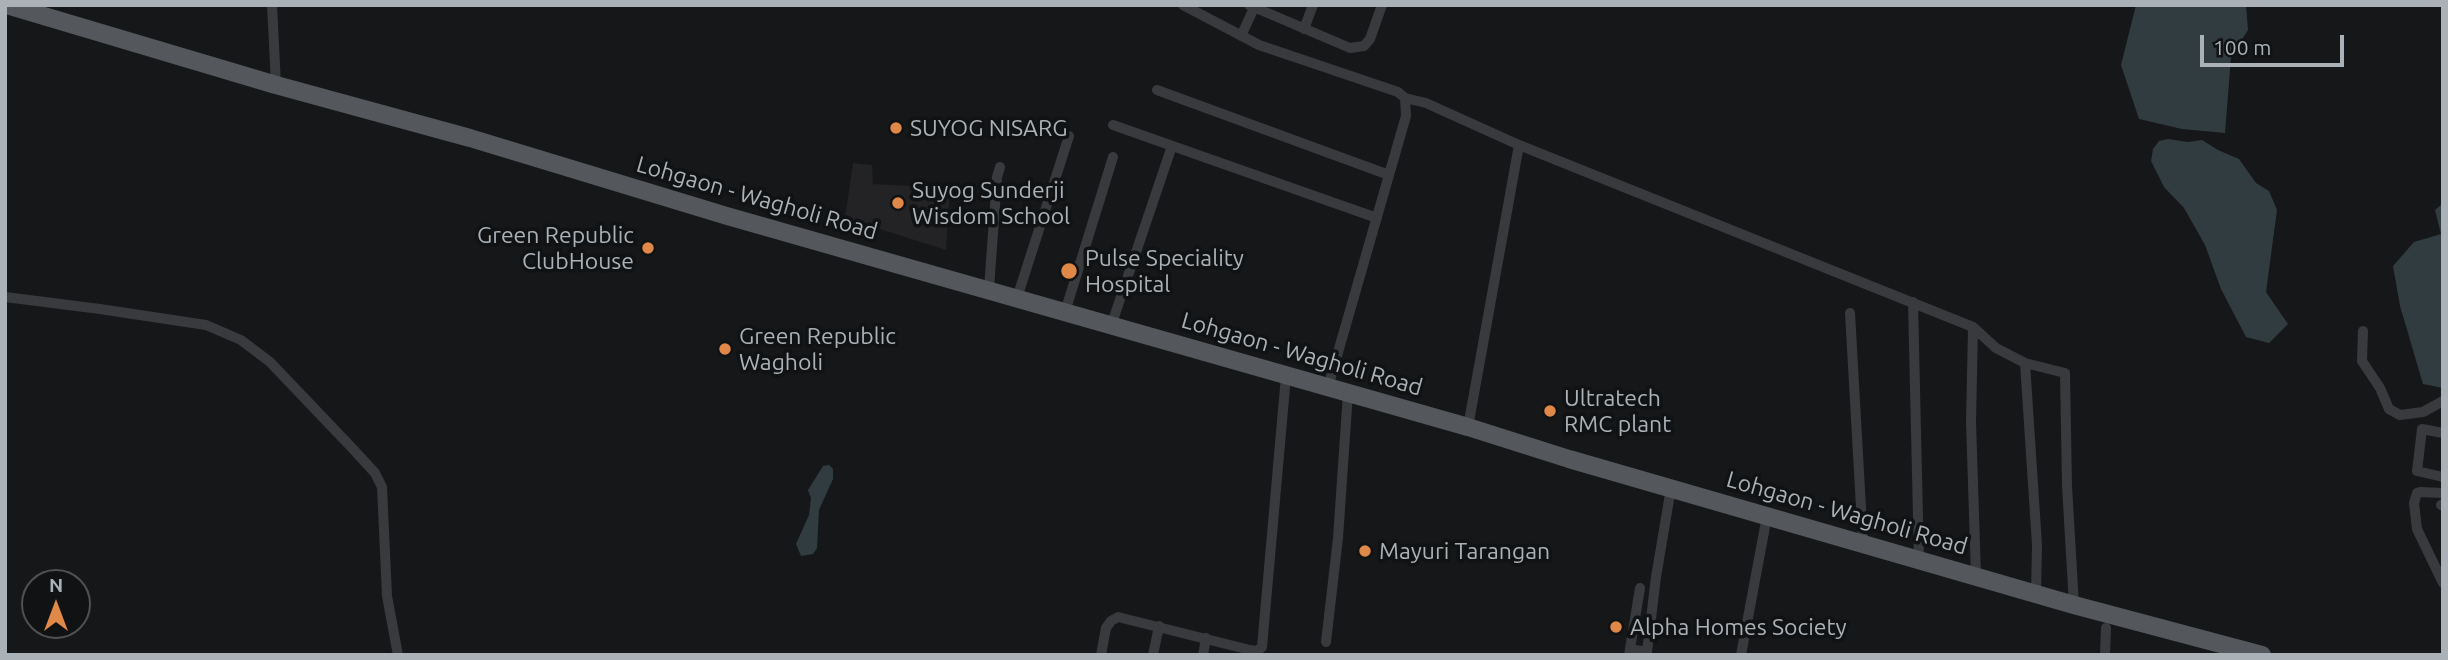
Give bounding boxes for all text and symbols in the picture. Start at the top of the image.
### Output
scale bar [2203,21,2346,65]
text: 100 m [2213,35,2271,59]
place label: SUYOG NISARG [910,114,1067,142]
marker: SUYOG NISARG [888,120,904,136]
street label: Lohgaon - Wagholi Road [633,150,881,246]
place label: Suyog Sunderji Wisdom School [912,176,1070,230]
marker: Suyog Sunderji Wisdom School [890,195,906,211]
place label: Green Republic ClubHouse [477,221,634,275]
marker: Green Republic ClubHouse [640,240,656,256]
place label: Pulse Speciality Hospital [1085,244,1244,298]
marker: Pulse Speciality Hospital [1059,261,1079,281]
street label: Lohgaon - Wagholi Road [1178,306,1426,402]
place label: Green Republic Wagholi [739,322,896,376]
marker: Green Republic Wagholi [717,341,733,357]
place label: Ultratech RMC plant [1564,384,1671,438]
marker: Ultratech RMC plant [1542,403,1558,419]
street label: Lohgaon - Wagholi Road [1723,465,1971,561]
place label: Mayuri Tarangan [1379,537,1550,565]
marker: Mayuri Tarangan [1357,543,1373,559]
north arrow [21,569,91,639]
text: N [49,574,63,596]
place label: Alpha Homes Society [1630,613,1847,641]
marker: Alpha Homes Society [1608,619,1624,635]

